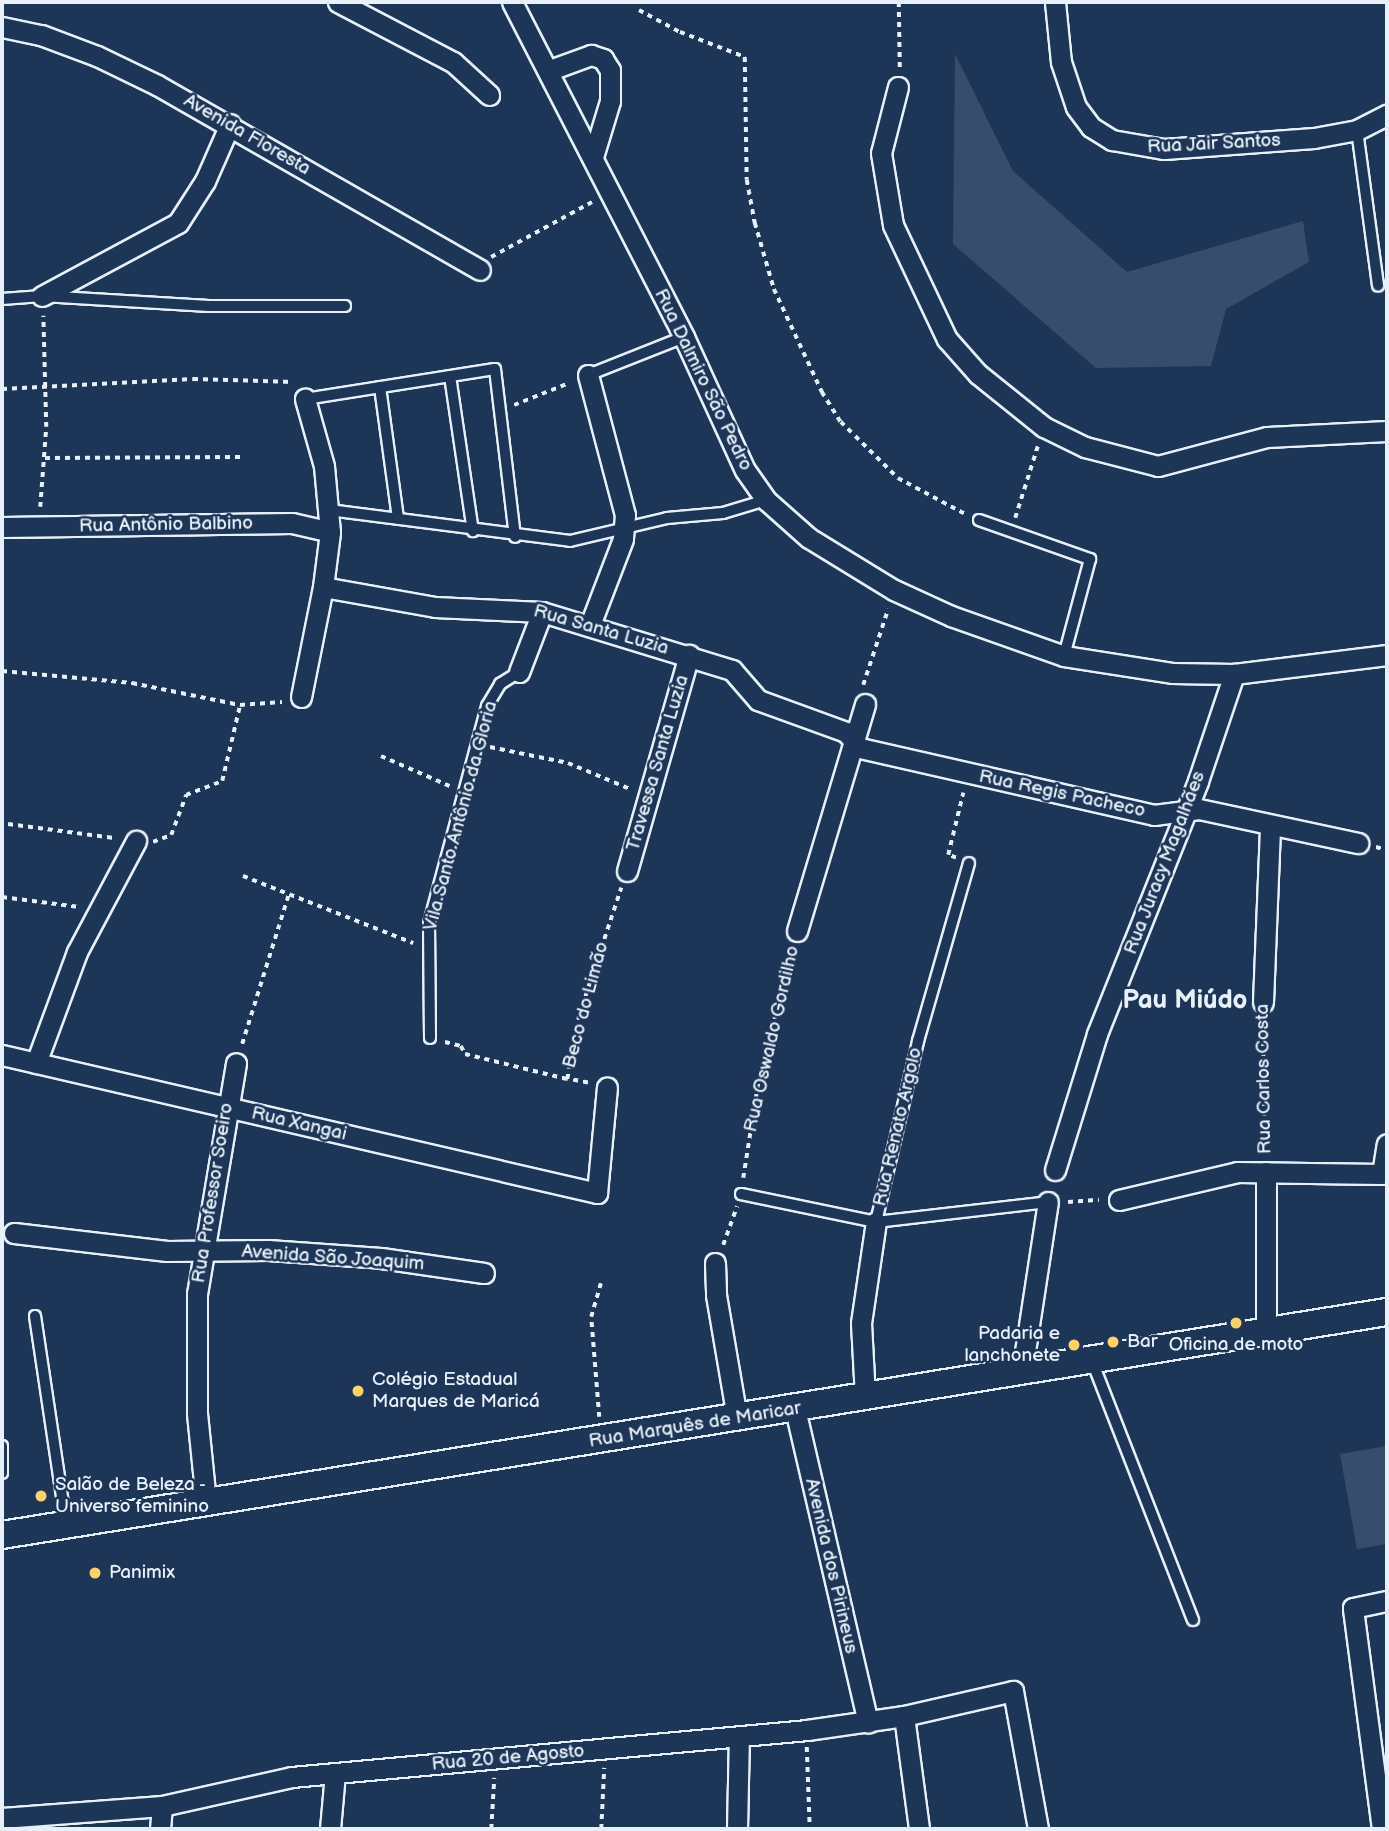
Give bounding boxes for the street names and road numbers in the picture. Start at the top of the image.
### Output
street label: Avenida Floresta [180,89,314,181]
street label: Rua Jair Santos [1146,129,1282,159]
street label: Rua Dalmiro São Pedro [649,285,757,475]
street label: Rua Antônio Balbino [79,512,253,538]
street label: Rua Santa Luzia [531,600,671,660]
street label: Travessa Santa Luzia [622,672,694,854]
street label: Vila Santo Antônio da Gloria [419,698,503,934]
street label: Rua Regis Pacheco [977,765,1147,823]
street label: Rua Juracy Magalhães [1119,767,1211,959]
street label: Beco do Limão [558,939,614,1071]
street label: Rua Oswaldo Gordilho [739,944,805,1134]
street label: Rua Carlos Costa [1251,1004,1277,1154]
street label: Rua Renato Argolo [869,1045,927,1209]
street label: Rua Professor Soeiro [187,1101,239,1285]
street label: Rua Xangai [249,1102,349,1146]
street label: Avenida São Joaquim [240,1240,426,1276]
street label: Rua Marquês de Maricar [587,1397,803,1453]
street label: Avenida dos Pirineus [800,1476,862,1656]
street label: Rua 20 de Agosto [431,1740,585,1776]

